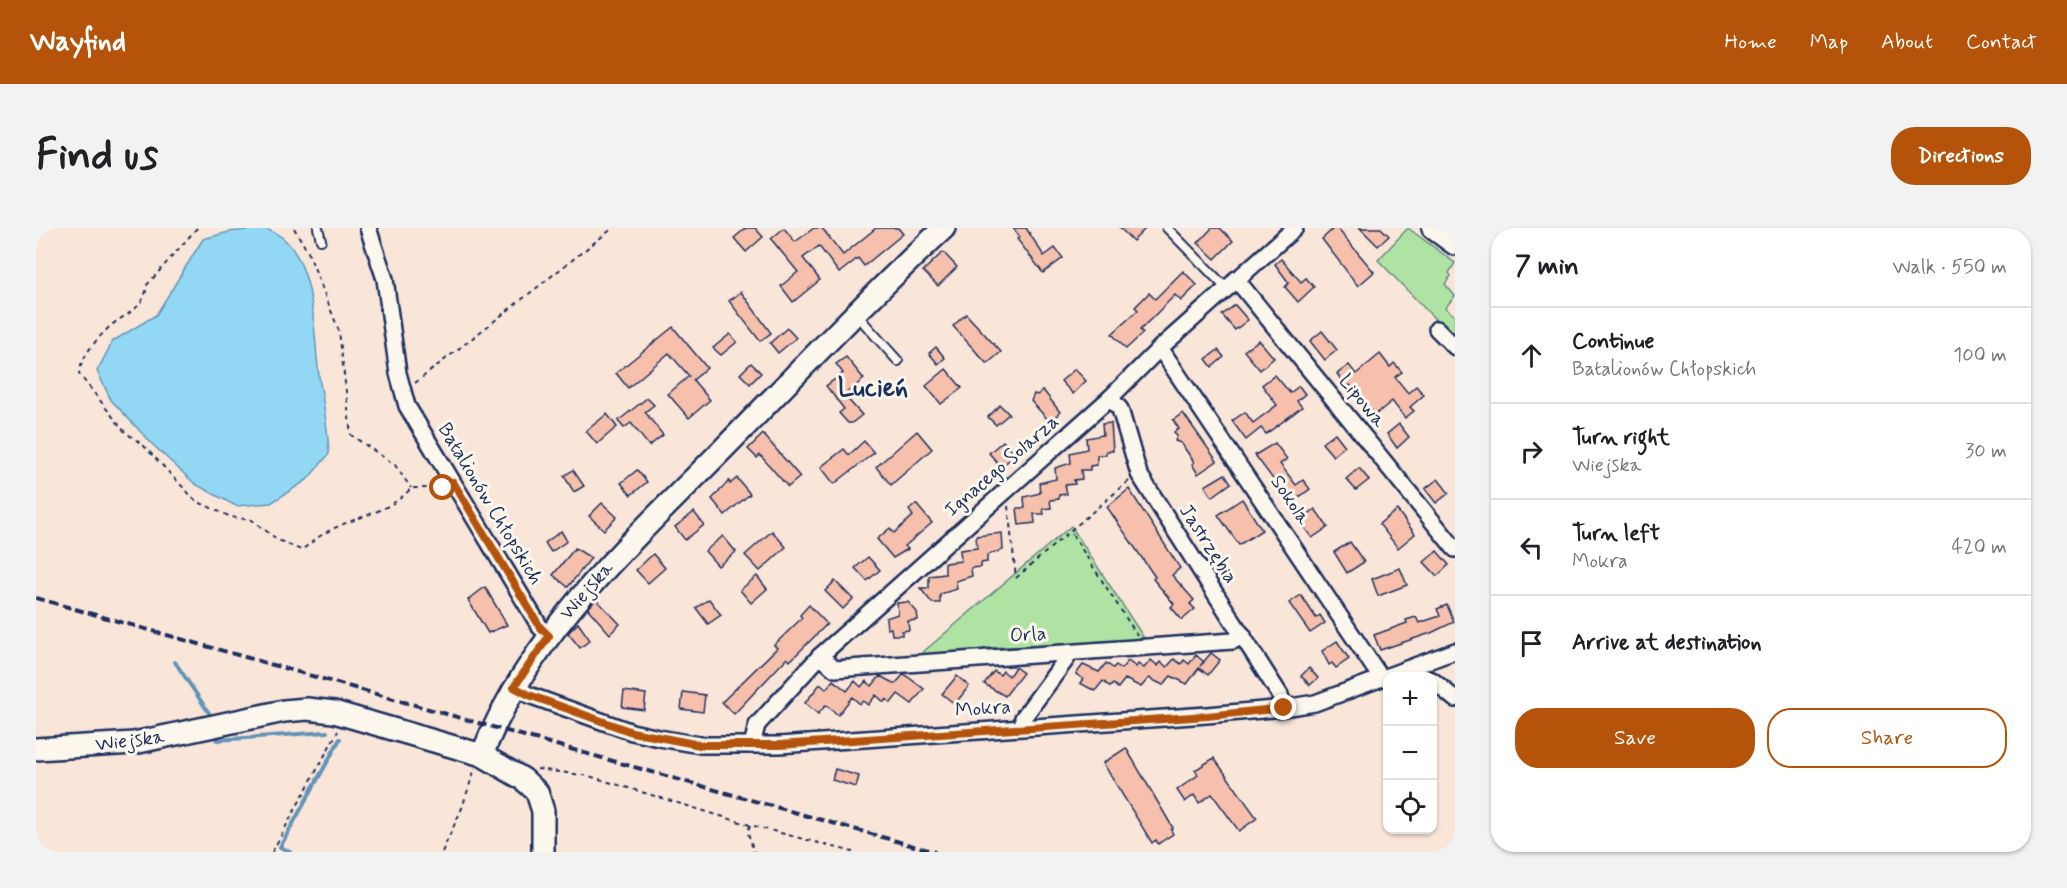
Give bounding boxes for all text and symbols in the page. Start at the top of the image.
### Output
text: Wayfind [30,24,126,61]
text: Home [1725,28,1777,56]
text: Map [1810,28,1848,56]
text: About [1881,28,1933,56]
text: Contact [1966,28,2037,56]
button: Directions [1891,127,2031,185]
text: Find us [36,129,158,184]
text: 7 min [1515,250,1579,284]
text: Walk · 550 m [1892,254,2007,281]
text: Continue [1572,328,1654,356]
icon: ahead [1515,339,1548,372]
text: 100 m [1953,342,2007,369]
text: Batalionów Chłopskich [1572,356,1756,383]
street label: Lipowa [1332,369,1392,434]
district label: Lucień [838,372,908,406]
street label: Ignacego Solarza [939,409,1065,523]
street label: Batalionów Chłopskich [431,418,549,590]
text: Turn right [1572,424,1670,452]
icon: right [1515,435,1548,468]
text: 30 m [1965,438,2007,465]
text: Wiejska [1572,452,1641,479]
street label: Sokola [1264,470,1317,531]
route start [429,474,455,500]
street label: Jastrzębia [1172,499,1244,589]
text: Turn left [1572,520,1660,548]
icon: left [1515,531,1548,564]
text: 420 m [1951,534,2007,561]
text: Mokra [1572,548,1628,575]
street label: Wiejska [554,555,621,626]
street label: Orla [1009,620,1047,650]
icon: arrive [1515,627,1548,660]
text: Arrive at destination [1572,629,1762,657]
map controls [1383,672,1437,834]
button: + [1383,672,1437,726]
street label: Mokra [954,694,1012,724]
route end [1270,694,1296,720]
button: Save [1515,708,1755,768]
button: Share [1767,708,2007,768]
street label: Wiejska [94,723,167,759]
button: − [1383,726,1437,780]
button: locate [1383,780,1437,834]

